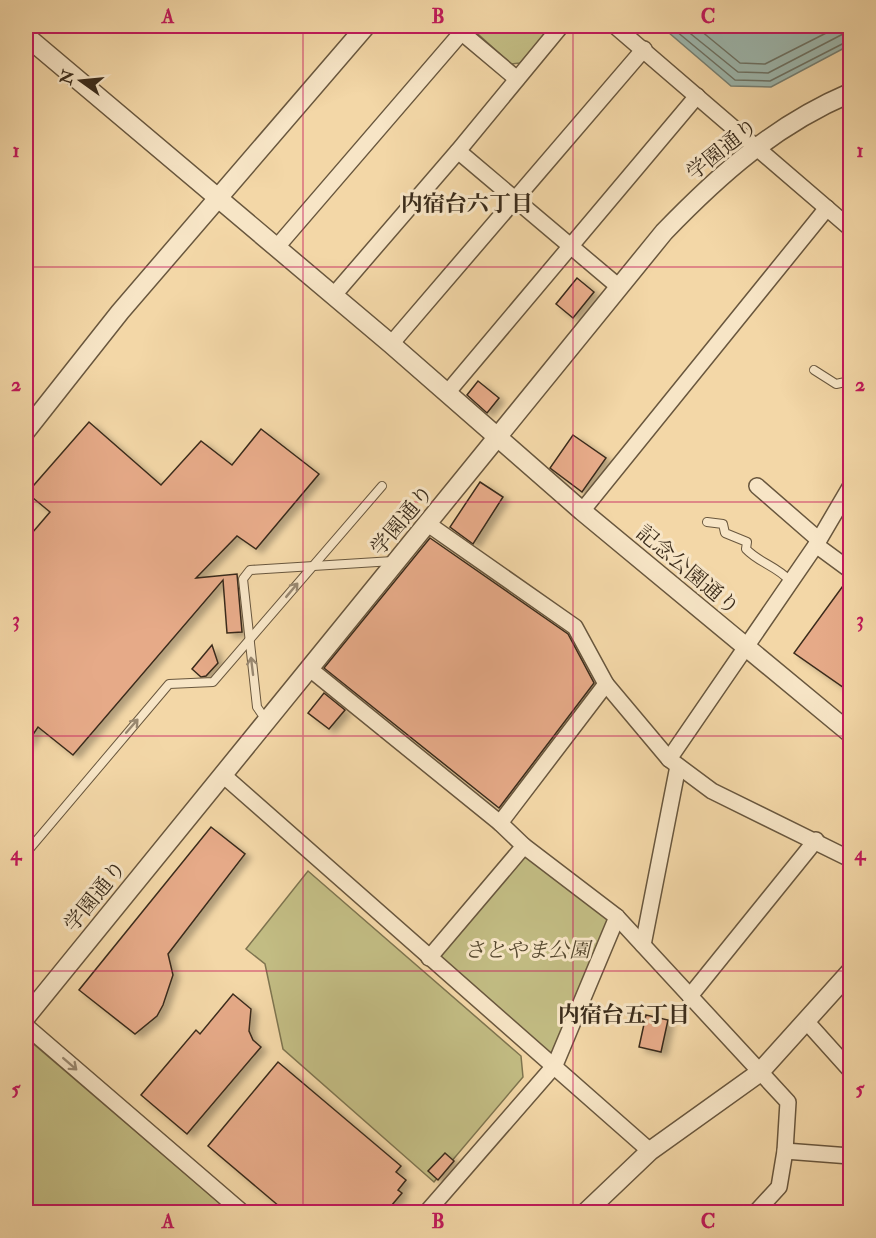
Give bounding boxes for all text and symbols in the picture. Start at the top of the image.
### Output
text: A [161,4,175,29]
text: B [431,4,445,29]
text: C [701,4,715,29]
north arrow [51,51,111,111]
text: N [56,67,79,88]
street label: 学園通り [681,112,763,186]
text: 1 [12,138,20,163]
text: 1 [856,138,864,163]
district label: 内宿台六丁目 [401,190,533,218]
text: 2 [11,372,21,397]
text: 2 [855,372,865,397]
street label: 学園通り [365,479,440,561]
street label: 記念公園通り [631,520,745,621]
one-way arrow [285,583,299,598]
text: 3 [12,607,20,632]
text: 3 [856,607,864,632]
one-way arrow [246,657,257,677]
one-way arrow [125,719,139,734]
text: 4 [10,841,23,866]
text: 4 [854,841,867,866]
street label: 学園通り [58,855,132,937]
park label: さとやま公園 [464,937,593,964]
district label: 内宿台五丁目 [558,1001,690,1029]
one-way arrow [62,1057,77,1071]
text: 5 [12,1076,22,1101]
text: 5 [856,1076,866,1101]
text: A [161,1209,175,1234]
text: B [431,1209,445,1234]
text: C [701,1209,715,1234]

